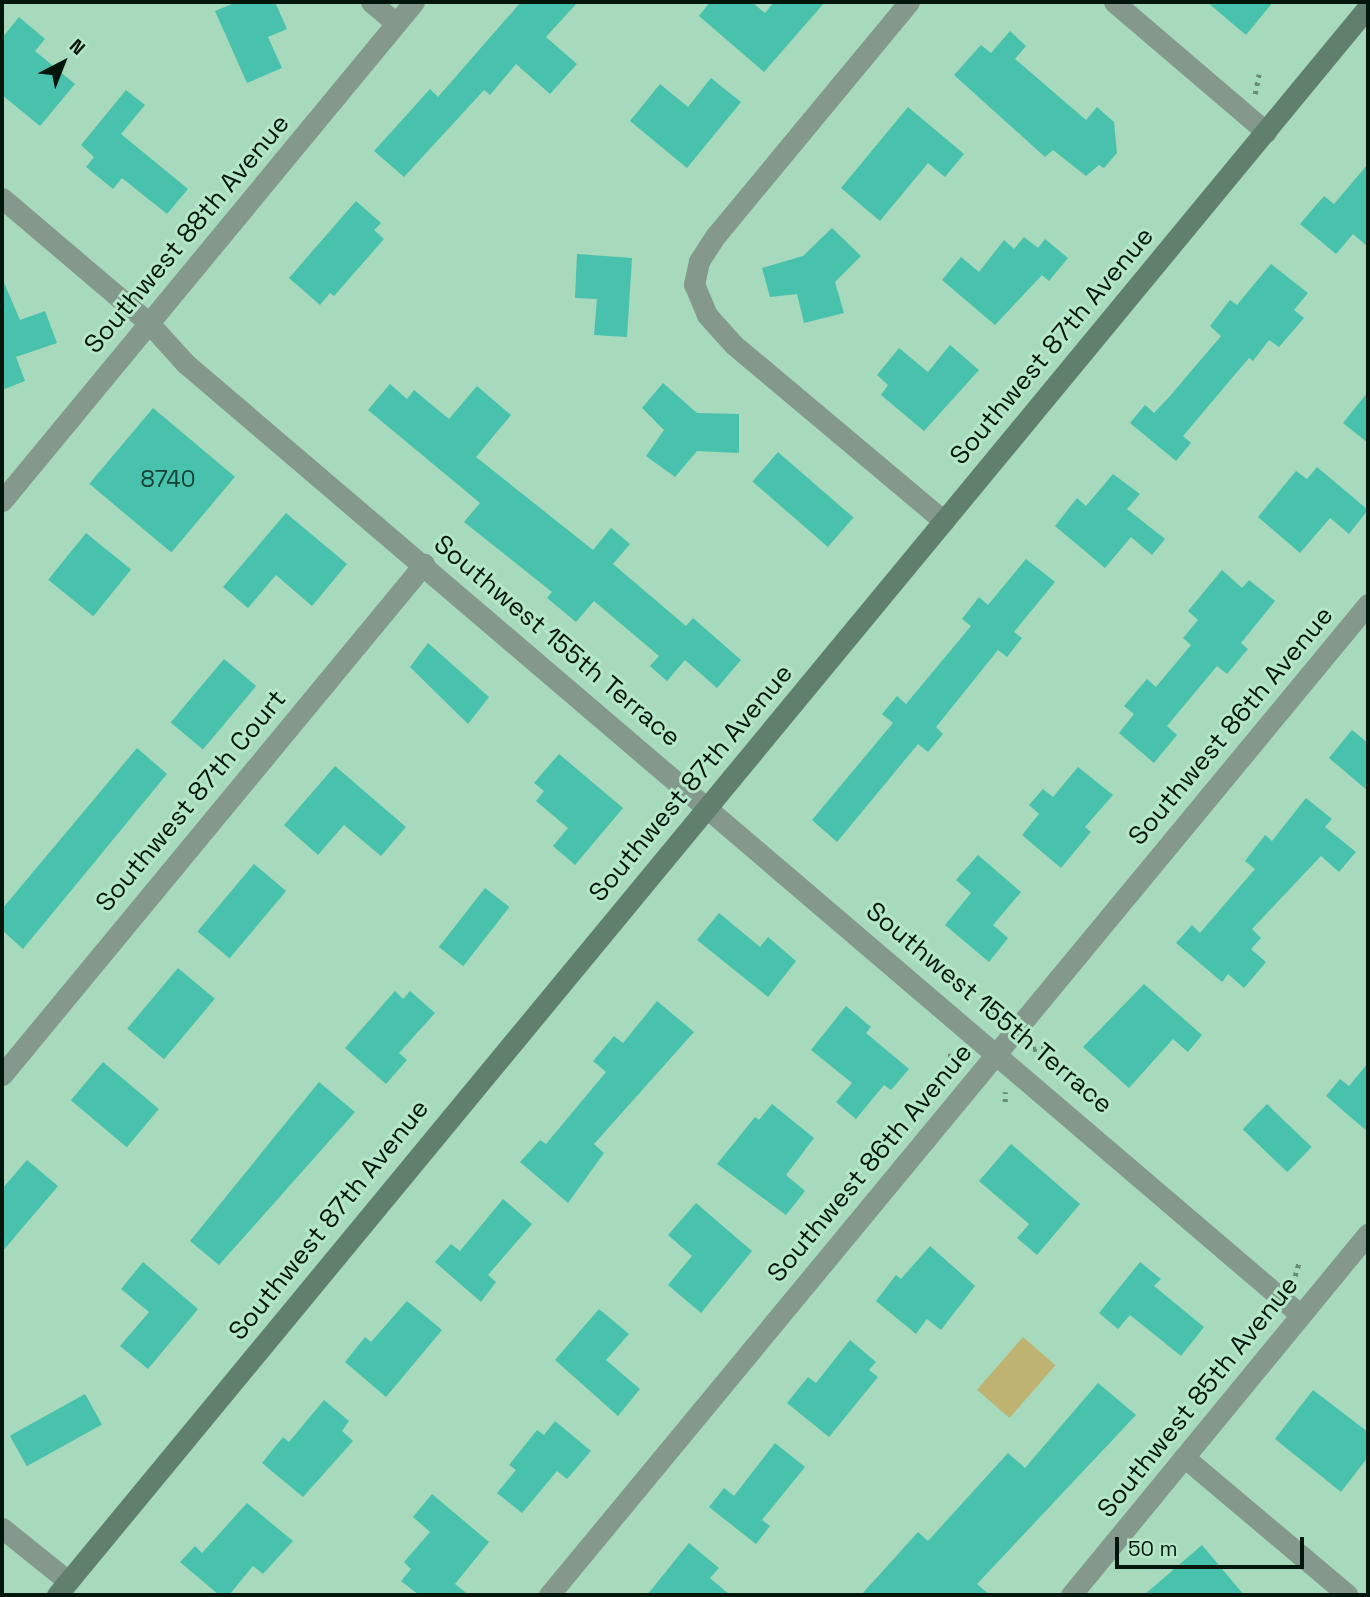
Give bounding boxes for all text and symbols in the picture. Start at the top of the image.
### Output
north arrow [28,28,98,98]
text: N [64,33,90,61]
street label: Southwest 88th Avenue [78,108,296,360]
street label: Southwest 87th Avenue [943,221,1161,471]
house number: 8740 [141,465,195,493]
street label: Southwest 155th Terrace [427,528,687,754]
street label: Southwest 86th Avenue [1122,600,1340,852]
street label: Southwest 87th Avenue [582,658,800,908]
street label: Southwest 87th Court [89,684,293,918]
street label: Southwest 155th Terrace [859,895,1119,1121]
street label: Southwest 86th Avenue [761,1037,979,1289]
street label: Southwest 87th Avenue [222,1093,436,1347]
street label: Southwest 85th Avenue [1091,1270,1305,1524]
scale bar [1118,1524,1307,1568]
text: 50 m [1128,1535,1178,1562]

